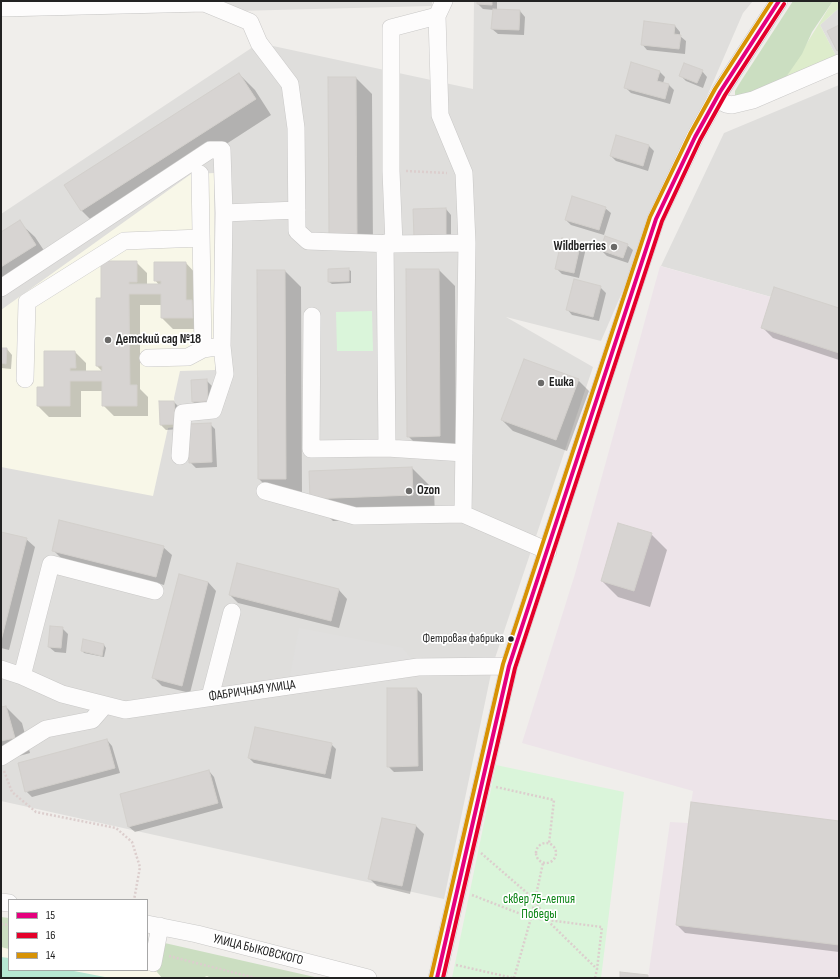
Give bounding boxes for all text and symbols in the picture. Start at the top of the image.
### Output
place label: Wildberries [554,239,606,255]
marker: Wildberries [609,242,619,252]
place label: Детский сад №18 [116,332,201,348]
marker: Детский сад №18 [103,335,113,345]
place label: Ешка [549,375,574,391]
marker: Ешка [536,378,546,388]
place label: Ozon [417,483,440,499]
marker: Ozon [404,486,414,496]
place label: Фетровая фабрика [423,632,504,646]
marker: Фетровая фабрика [506,634,516,644]
street label: ФАБРИЧНАЯ УЛИЦА [208,677,296,705]
park label: сквер 75-летия Победы [503,892,575,923]
legend [8,899,148,971]
text: 15 [46,908,55,923]
text: 16 [46,928,55,943]
street label: УЛИЦА БЫКОВСКОГО [211,931,305,969]
text: 14 [46,948,55,963]

